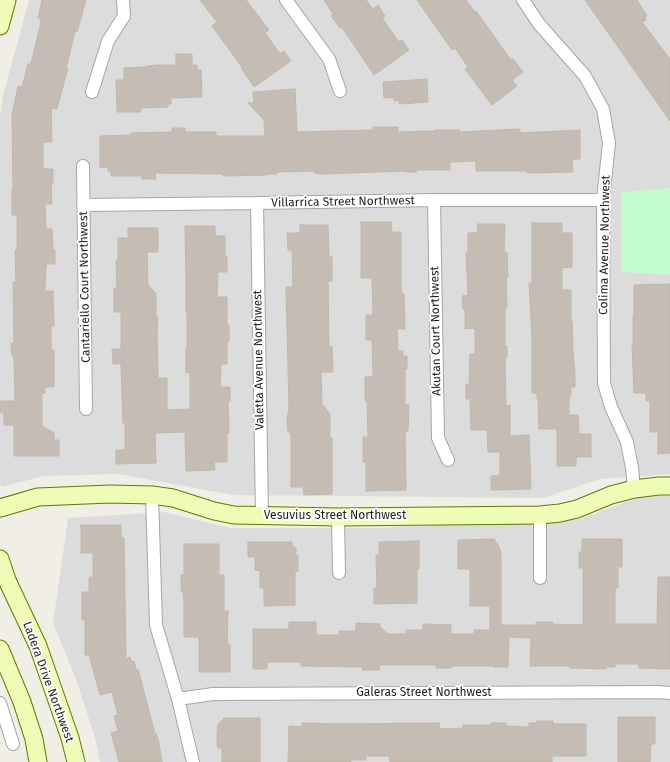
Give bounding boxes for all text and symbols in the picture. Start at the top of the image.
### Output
street label: Colima Avenue Northwest [597,175,613,315]
street label: Villarrica Street Northwest [271,194,415,210]
street label: Cantariello Court Northwest [76,211,94,363]
street label: Akutan Court Northwest [428,266,444,396]
street label: Valetta Avenue Northwest [251,290,267,430]
street label: Vesuvius Street Northwest [264,509,406,523]
street label: Ladera Drive Northwest [19,620,77,744]
street label: Galeras Street Northwest [356,686,492,700]

